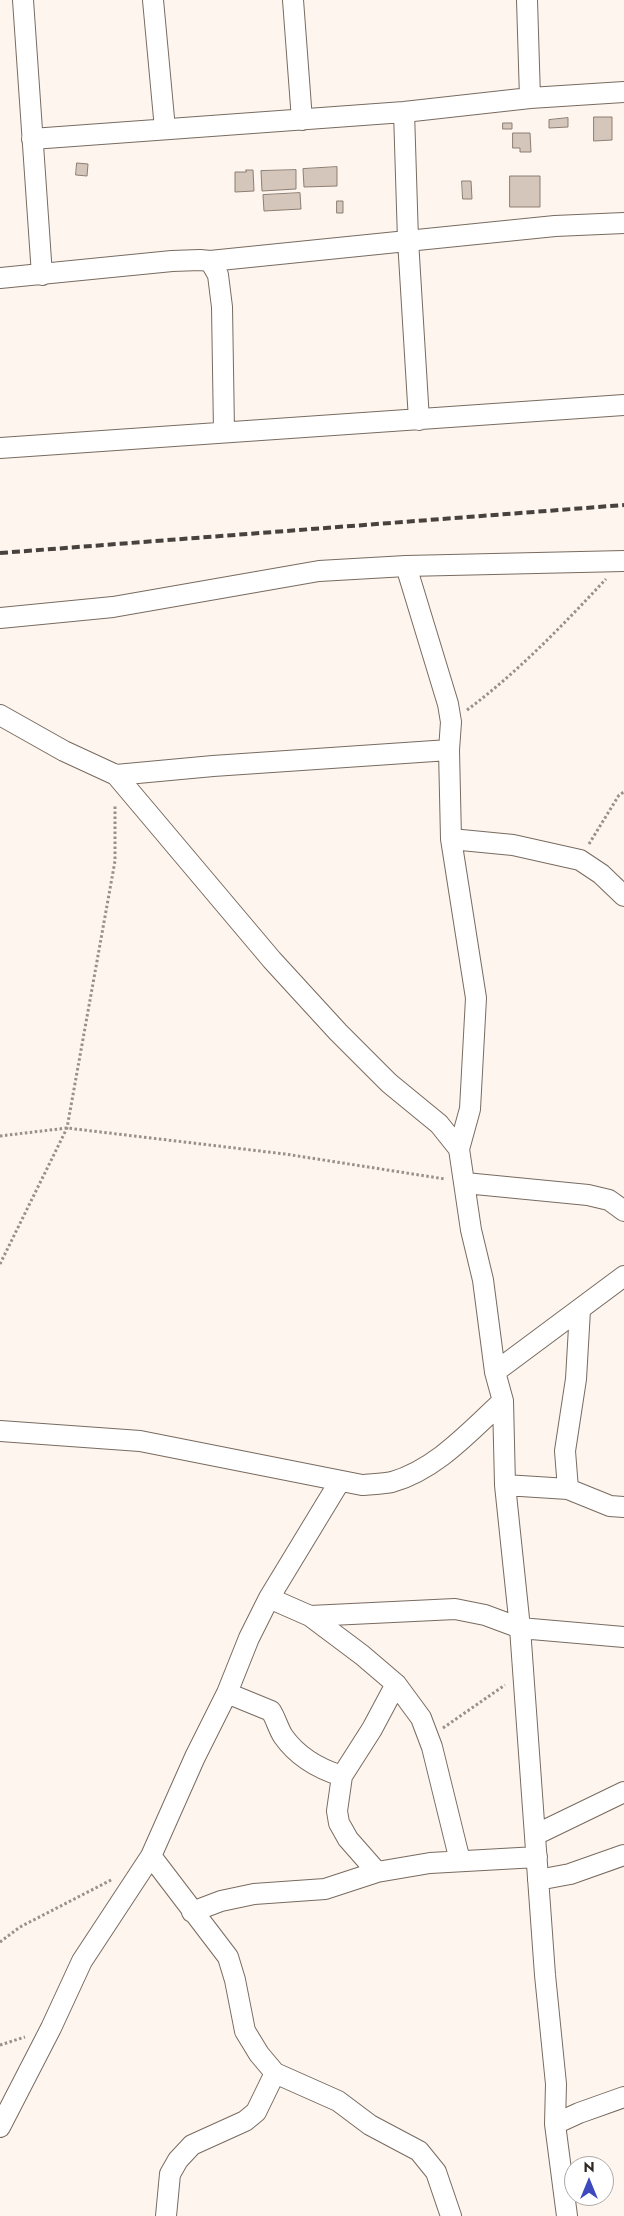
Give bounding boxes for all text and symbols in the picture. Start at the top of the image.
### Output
north arrow [564,2156,614,2206]
text: N [583,2157,595,2177]

